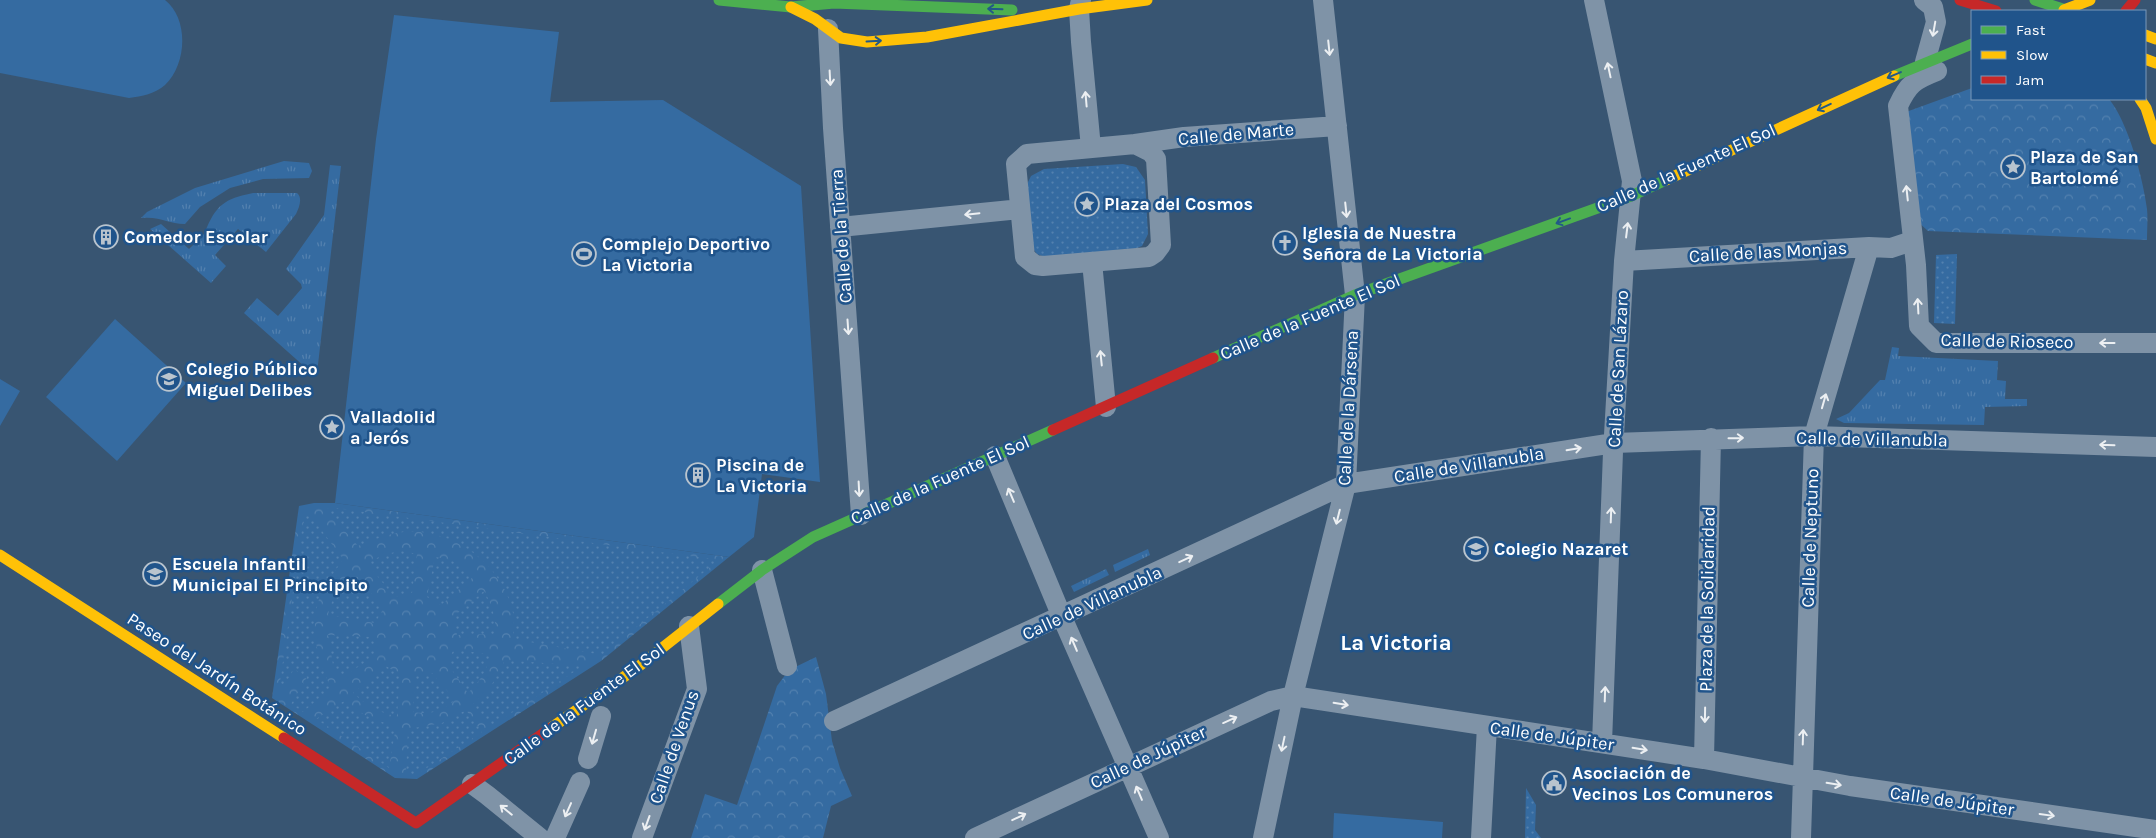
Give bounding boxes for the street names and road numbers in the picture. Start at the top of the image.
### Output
street label: Calle de Marte [1177,118,1295,150]
street label: Calle de la Fuente El Sol [1593,119,1779,217]
street label: Calle de la Tierra [825,168,857,304]
street label: Calle de las Monjas [1688,237,1848,267]
street label: Calle de la Fuente El Sol [1217,269,1403,365]
street label: Calle de San Lázaro [1603,290,1633,448]
street label: Calle de Rioseco [1940,329,2074,353]
street label: Calle de la Dársena [1333,330,1363,486]
street label: Calle de Villanubla [1796,427,1948,451]
street label: Calle de la Fuente El Sol [847,431,1033,529]
street label: Calle de Villanubla [1392,442,1546,488]
street label: Calle de Neptuno [1797,468,1823,608]
street label: Plaza de la Solidaridad [1694,506,1720,692]
street label: Calle de Villanubla [1019,561,1165,645]
street label: Paseo del Jardín Botánico [123,608,311,740]
street label: Calle de la Fuente El Sol [499,638,669,770]
street label: Calle de Venus [644,687,704,807]
street label: Calle de Júpiter [1488,716,1616,756]
street label: Calle de Júpiter [1087,720,1210,793]
street label: Calle de Júpiter [1888,781,2016,821]

